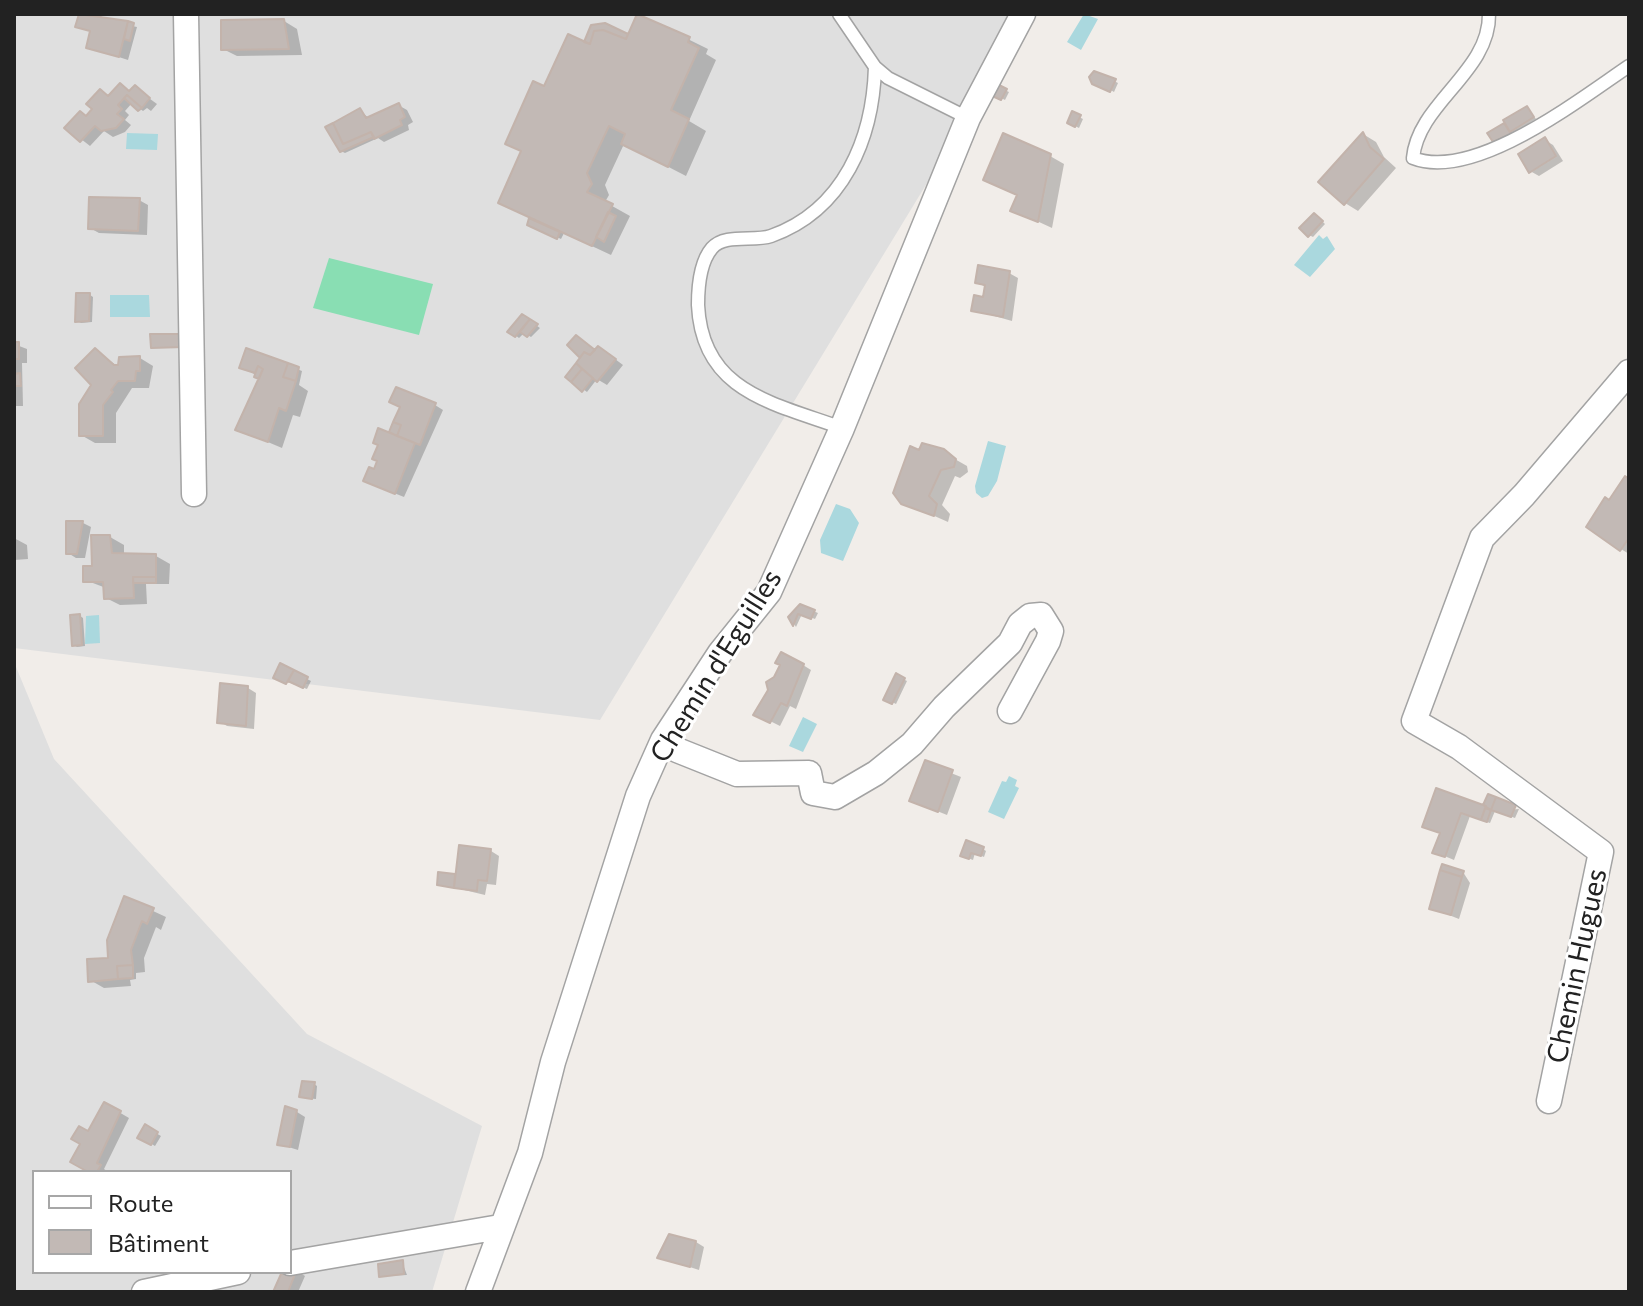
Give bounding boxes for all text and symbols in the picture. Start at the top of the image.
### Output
street label: Chemin d'Eguilles [643,563,789,769]
street label: Chemin Hugues [1540,866,1614,1066]
legend [32,1170,292,1274]
text: Route [108,1188,173,1217]
text: Bâtiment [108,1228,209,1257]

